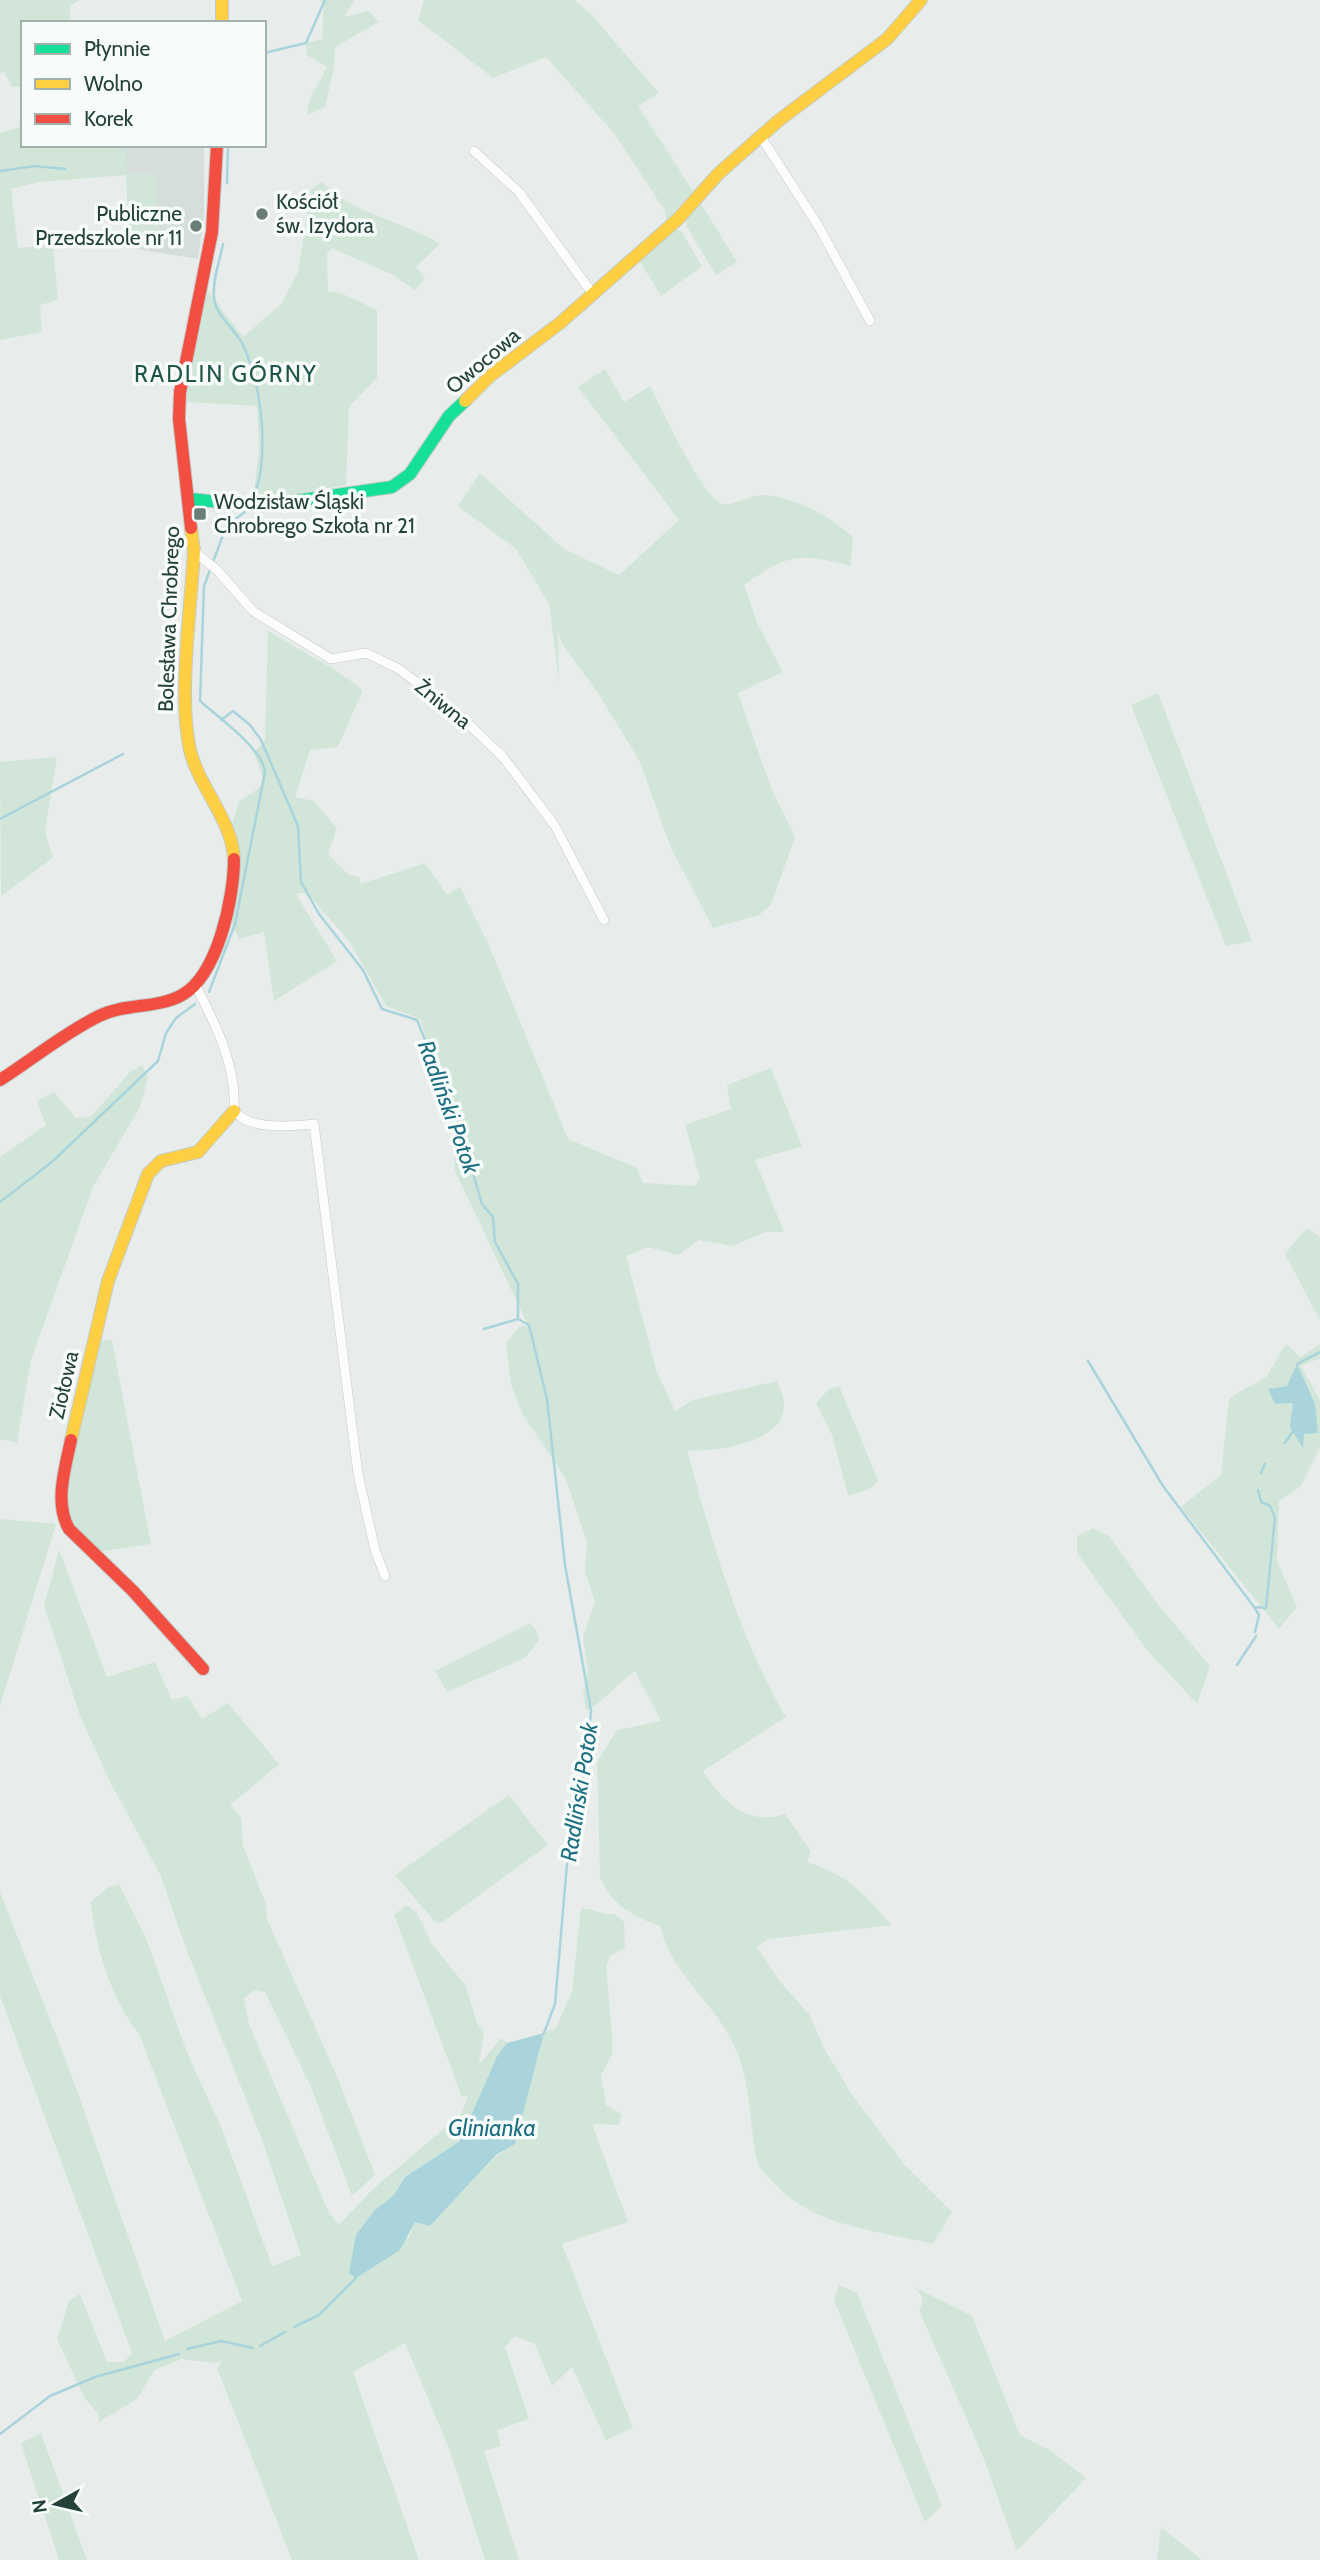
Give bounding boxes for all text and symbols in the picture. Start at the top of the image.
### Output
legend [21,21,266,147]
text: Płynnie [84,36,151,61]
text: Wolno [84,71,143,96]
text: Korek [84,106,134,131]
place label: Kościół św. Izydora [276,189,374,238]
place label: Publiczne Przedszkole nr 11 [35,201,182,250]
marker: Kościół św. Izydora [254,206,270,222]
marker: Publiczne Przedszkole nr 11 [188,218,204,234]
street label: Owocowa [441,322,525,399]
district label: RADLIN GÓRNY [134,360,318,388]
place label: Wodzisław Śląski Chrobrego Szkoła nr 21 [214,489,415,538]
marker: Wodzisław Śląski Chrobrego Szkoła nr 21 [192,506,208,522]
street label: Bolesława Chrobrego [153,526,184,712]
street label: Żniwna [410,674,476,734]
water label: Radliński Potok [412,1036,487,1179]
street label: Ziołowa [44,1348,83,1421]
water label: Radliński Potok [554,1719,604,1863]
water label: Glinianka [448,2114,536,2142]
north arrow [21,2469,91,2539]
text: N [27,2498,52,2515]

